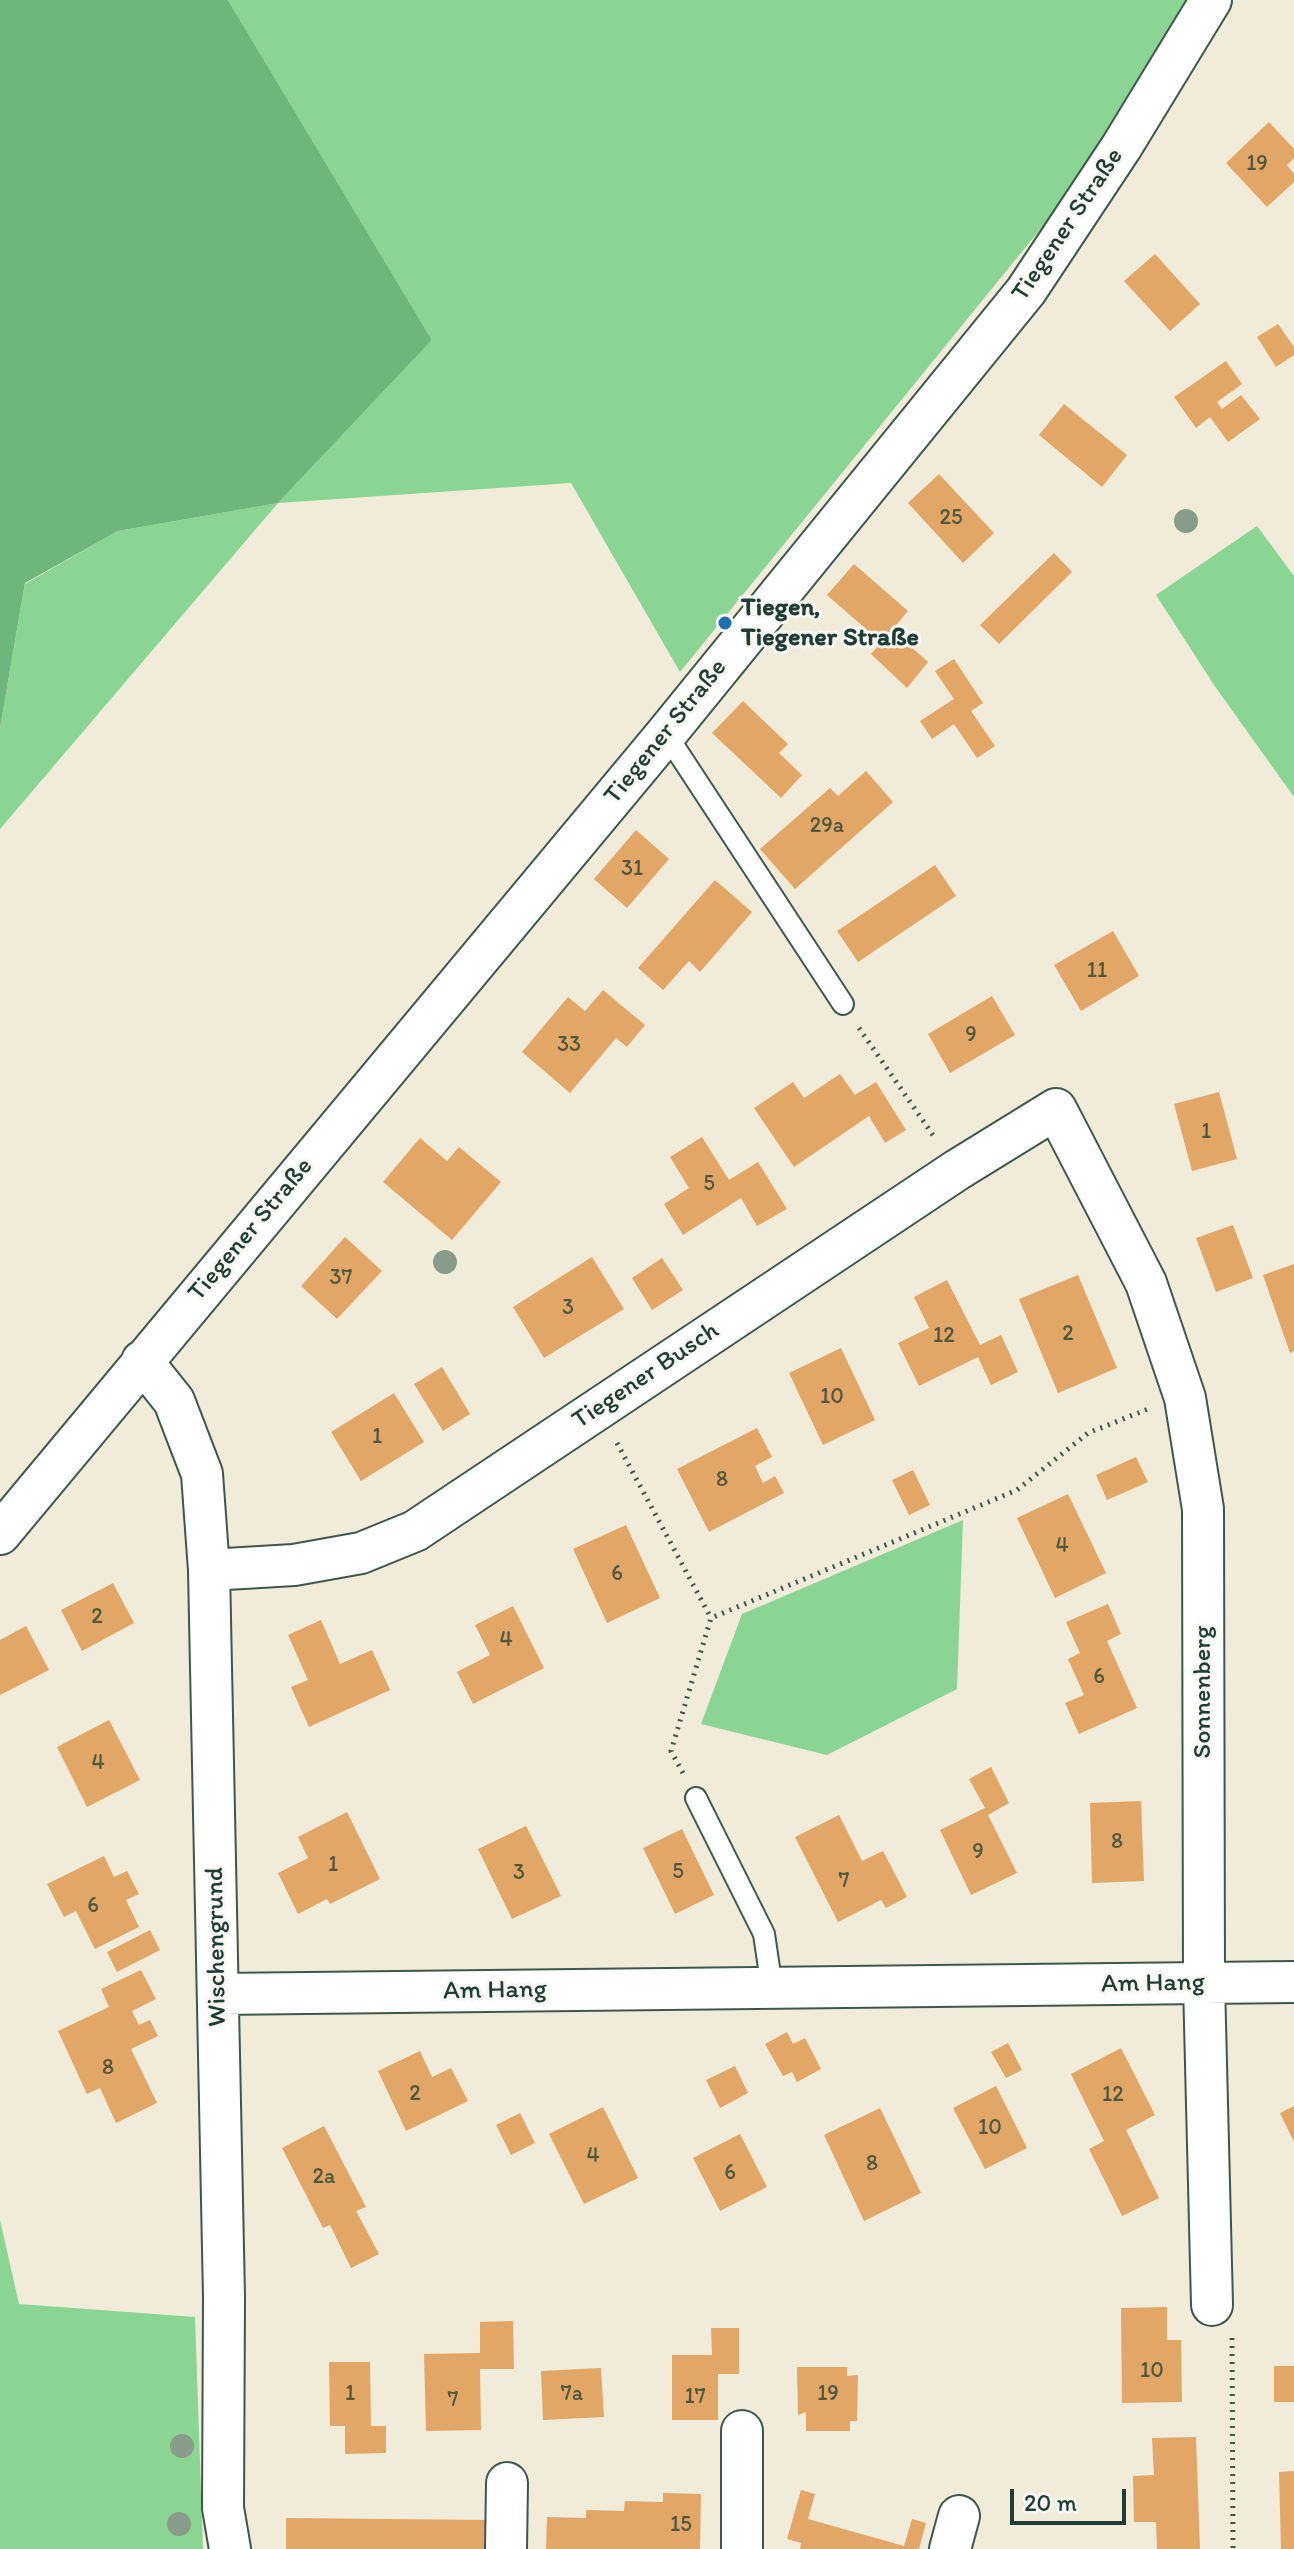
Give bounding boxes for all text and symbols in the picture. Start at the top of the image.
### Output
street label: Tiegener Straße [1005,143,1131,307]
house number: 19 [1246,151,1268,177]
house number: 25 [939,505,963,531]
place label: Tiegen, Tiegener Straße [741,592,919,654]
marker: Tiegen, Tiegener Straße [716,614,734,632]
street label: Tiegener Straße [598,653,734,811]
house number: 29a [810,813,844,839]
house number: 31 [621,856,643,882]
house number: 11 [1087,958,1107,984]
house number: 9 [965,1022,977,1048]
house number: 33 [557,1032,581,1058]
house number: 1 [1201,1119,1211,1145]
street label: Tiegener Straße [182,1152,320,1308]
house number: 5 [703,1171,715,1197]
house number: 37 [330,1265,352,1291]
house number: 3 [562,1295,574,1321]
street label: Tiegener Busch [567,1315,725,1437]
house number: 2 [1062,1321,1074,1347]
house number: 12 [933,1323,955,1349]
house number: 10 [820,1384,844,1410]
house number: 1 [372,1424,382,1450]
house number: 8 [716,1467,728,1493]
house number: 4 [1055,1533,1069,1559]
house number: 6 [611,1561,623,1587]
house number: 2 [91,1604,103,1630]
street label: Sonnenberg [1187,1626,1219,1758]
house number: 4 [499,1627,513,1653]
house number: 6 [1093,1664,1105,1690]
house number: 4 [91,1750,105,1776]
house number: 8 [1111,1829,1123,1855]
house number: 9 [972,1839,984,1865]
house number: 1 [328,1852,338,1878]
house number: 5 [672,1859,684,1885]
house number: 3 [513,1860,525,1886]
street label: Wischengrund [200,1867,234,2027]
house number: 7 [839,1868,849,1894]
house number: 6 [87,1893,99,1919]
street label: Am Hang [1101,1967,1205,2001]
street label: Am Hang [443,1974,547,2008]
house number: 8 [102,2055,114,2081]
house number: 2 [409,2081,421,2107]
house number: 12 [1102,2082,1124,2108]
house number: 10 [978,2115,1002,2141]
house number: 4 [586,2143,600,2169]
house number: 8 [866,2151,878,2177]
house number: 6 [724,2160,736,2186]
house number: 2a [312,2164,336,2190]
house number: 10 [1140,2358,1164,2384]
house number: 1 [345,2381,355,2407]
house number: 7a [561,2381,583,2407]
house number: 19 [817,2381,839,2407]
house number: 17 [684,2384,706,2410]
house number: 7 [448,2387,458,2413]
scale bar [1014,2473,1130,2523]
text: 20 m [1024,2488,1077,2517]
house number: 15 [670,2512,692,2538]

